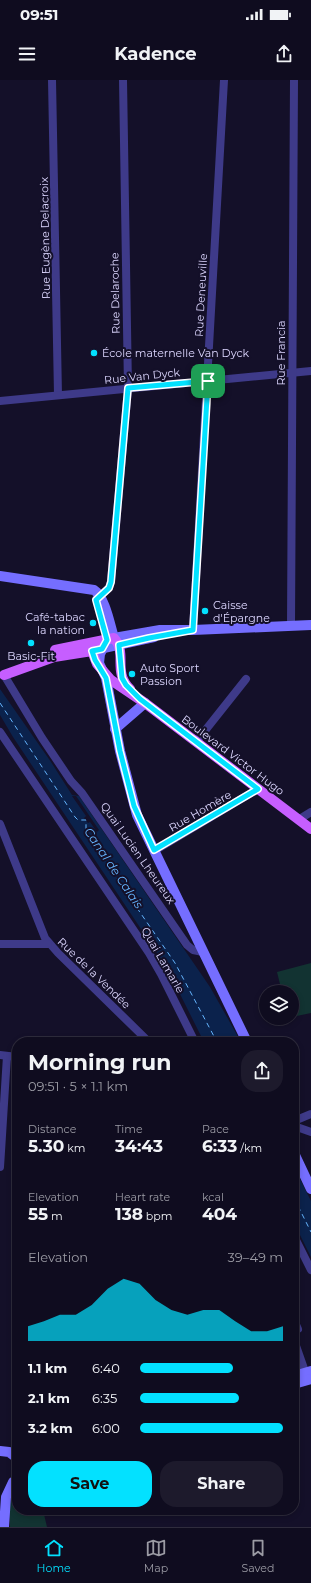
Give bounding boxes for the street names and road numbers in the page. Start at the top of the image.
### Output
street label: Rue Eugène Delacroix [37,177,53,299]
street label: Rue Delaroche [107,252,123,334]
street label: Rue Deneuville [192,253,210,337]
street label: Rue Francia [274,320,288,386]
street label: Rue Van Dyck [103,365,181,387]
street label: Boulevard Victor Hugo [179,712,287,798]
street label: Rue Homère [166,787,234,835]
street label: Quai Lucien Lheureux [98,799,178,907]
street label: Quai Lamarle [138,924,188,996]
street label: Rue de la Vendée [55,935,134,1012]

